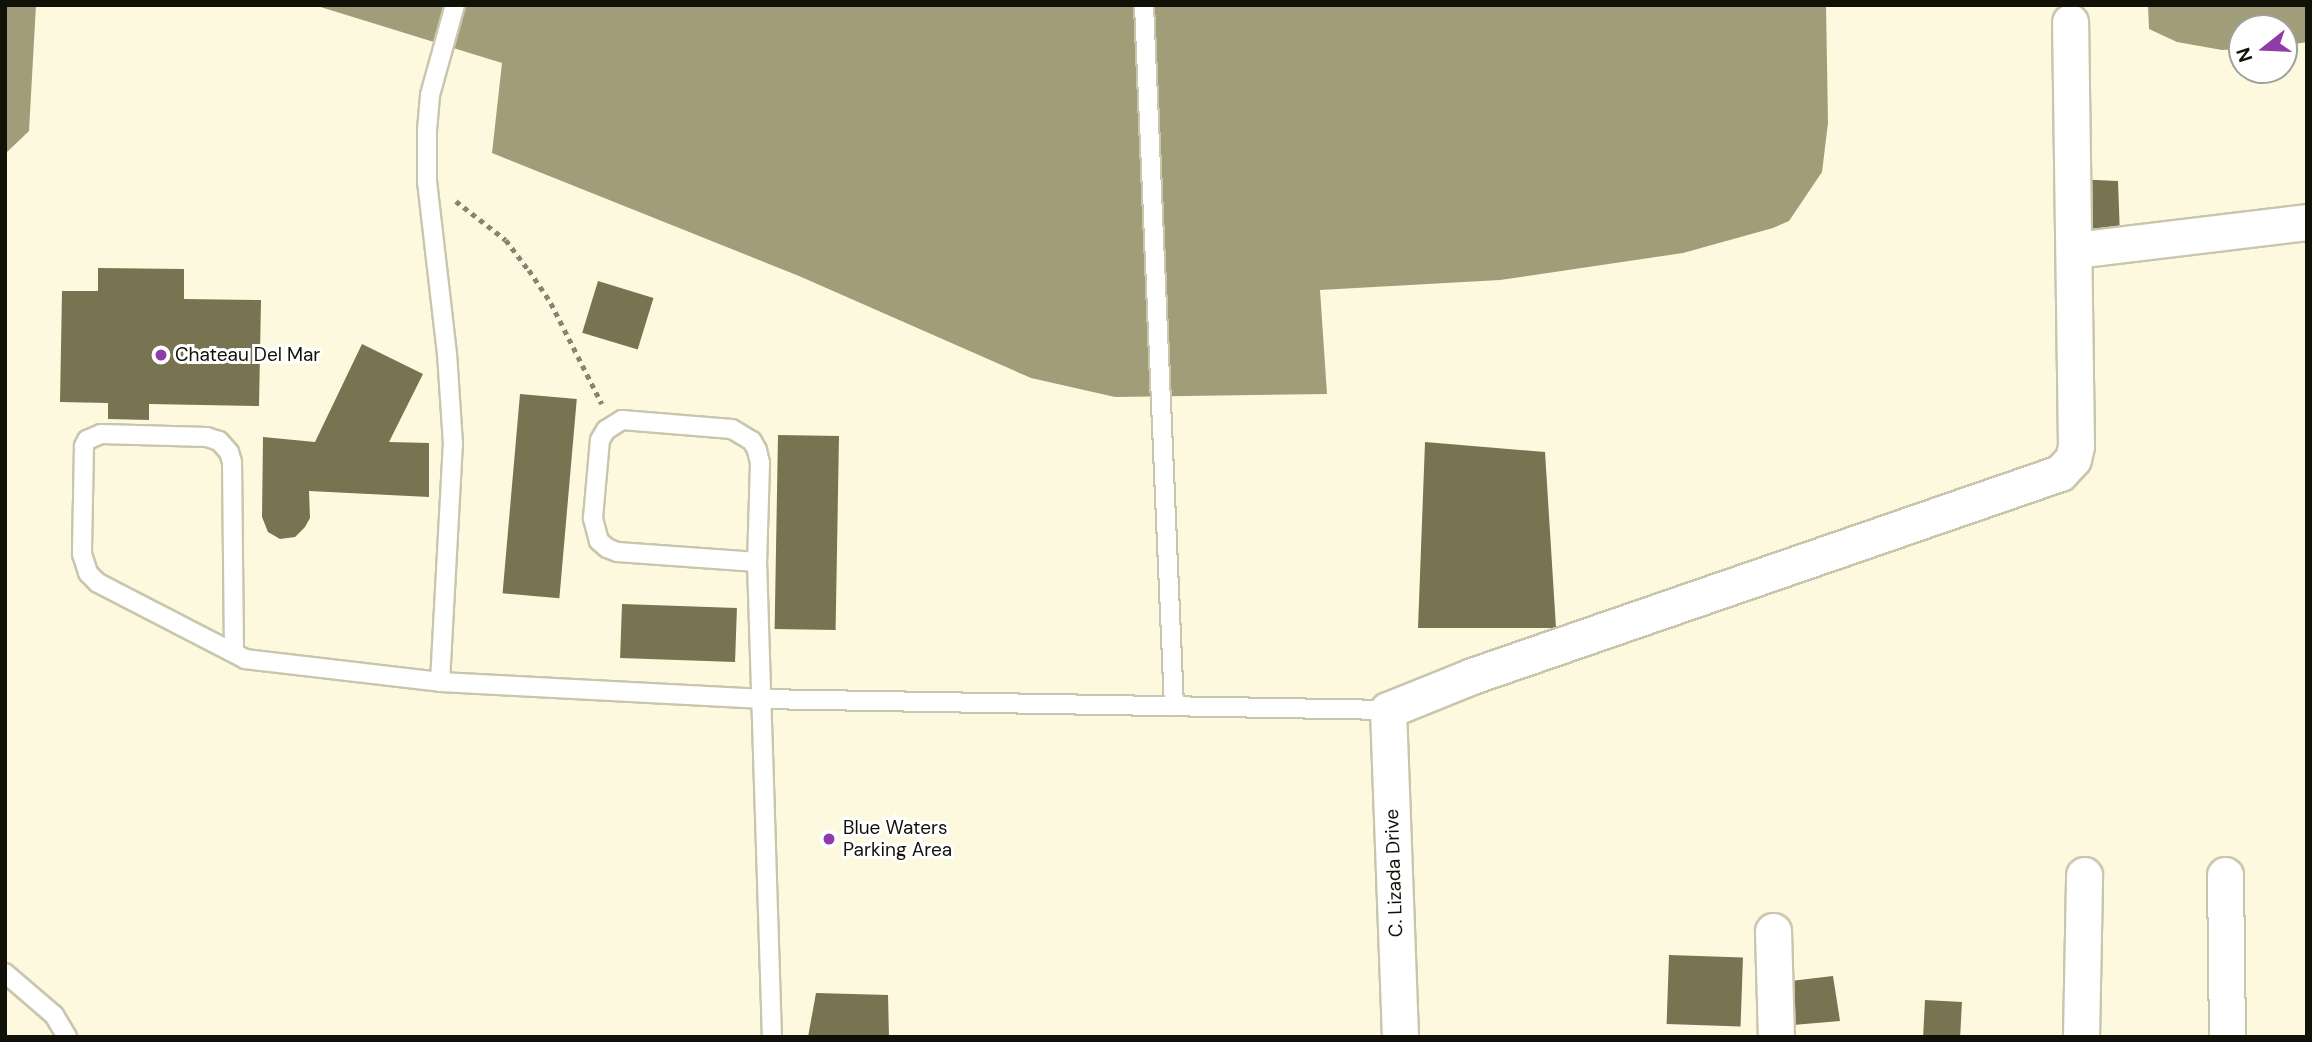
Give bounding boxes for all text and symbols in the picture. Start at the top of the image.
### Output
north arrow [2228,14,2298,84]
text: N [2230,45,2258,65]
place label: Chateau Del Mar [175,344,320,366]
marker: Chateau Del Mar [153,347,169,363]
street label: C. Lizada Drive [1380,808,1408,938]
place label: Blue Waters Parking Area [843,817,952,861]
marker: Blue Waters Parking Area [821,831,837,847]

